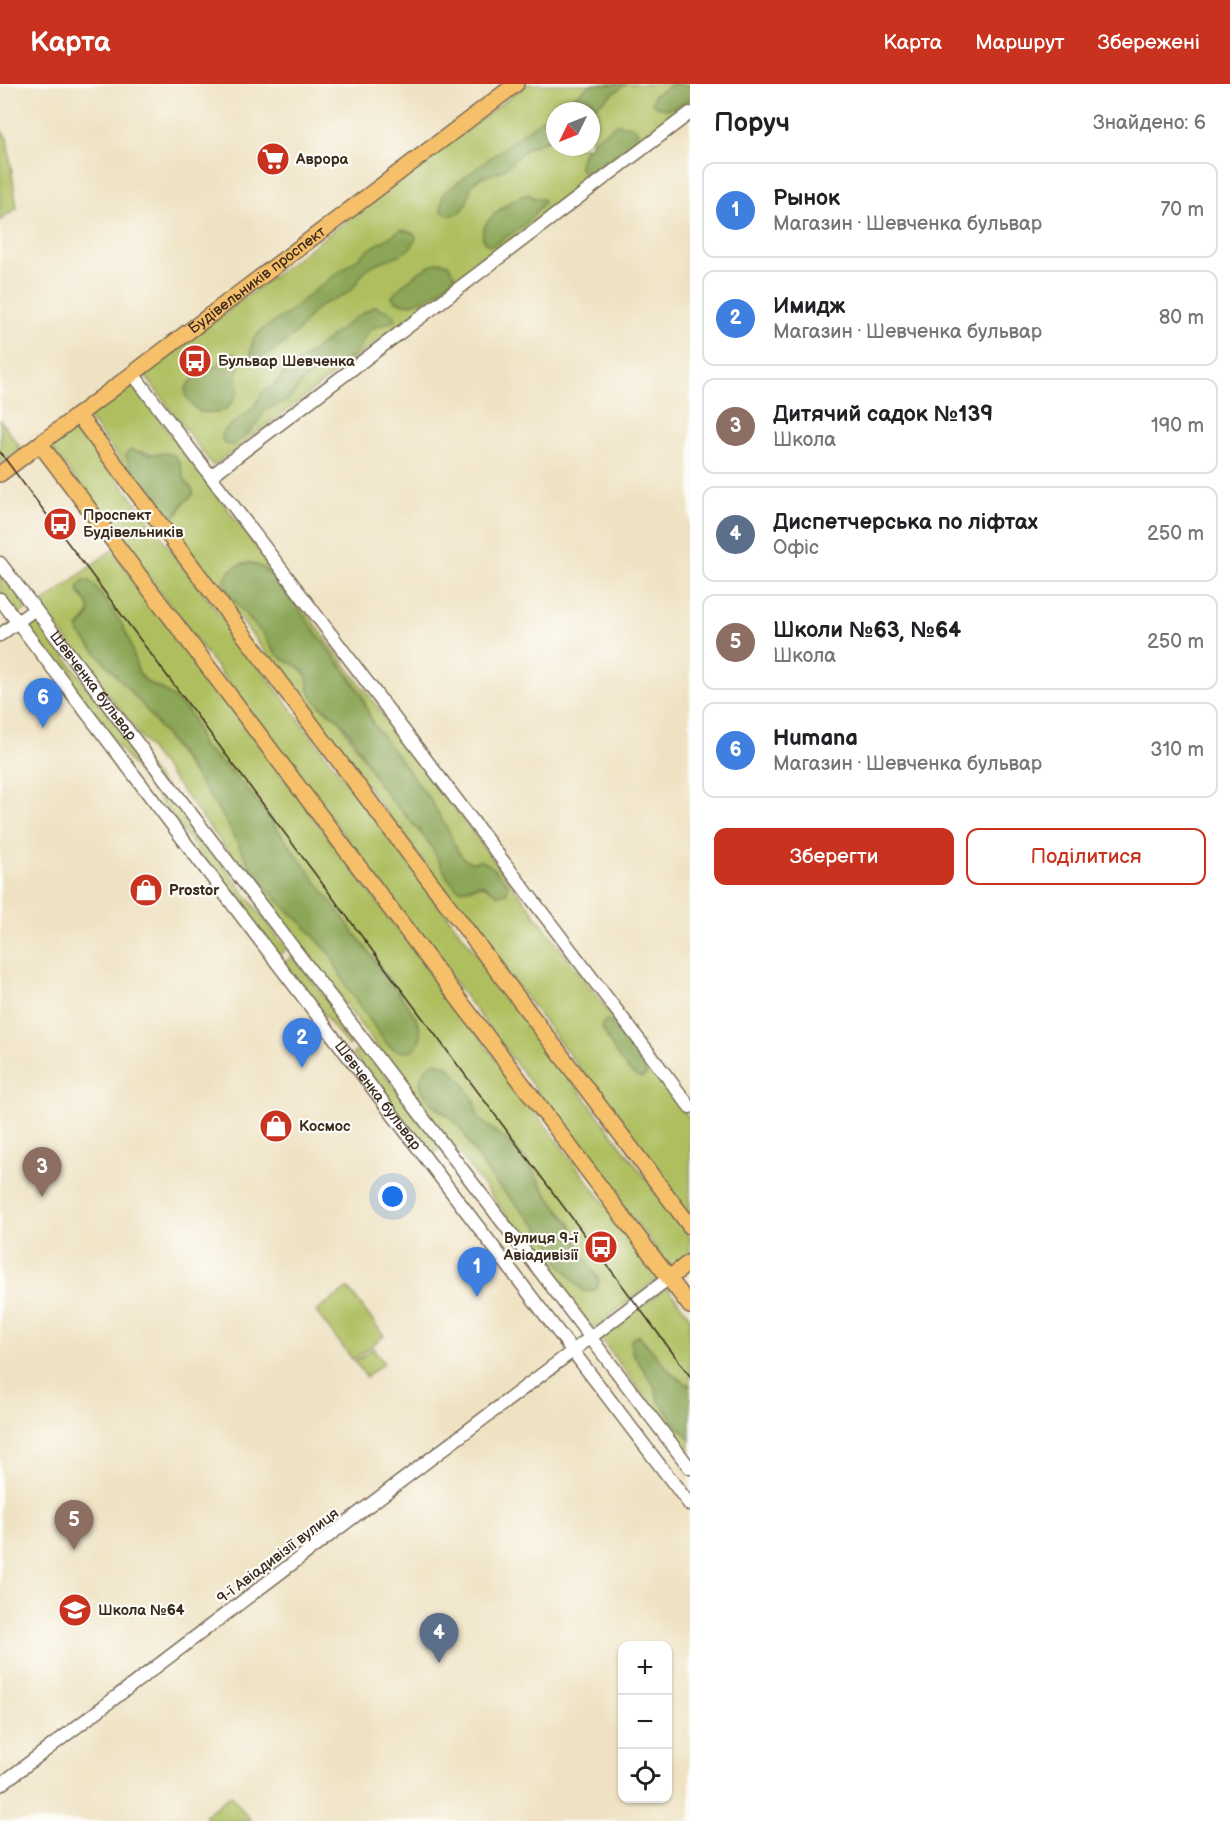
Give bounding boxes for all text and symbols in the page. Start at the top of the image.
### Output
text: Карта [30,26,110,59]
text: Карта [883,30,942,55]
text: Маршрут [975,30,1065,55]
text: Збережені [1098,30,1200,55]
north arrow [546,102,600,156]
text: Поруч [714,108,790,139]
text: Знайдено: 6 [1093,111,1206,135]
supermarket icon: Аврора [255,141,291,177]
place label: Аврора [295,150,349,169]
text: Рынок [773,185,840,212]
text: 1 [731,198,740,222]
text: 70 m [1160,198,1204,222]
text: Магазин · Шевченка бульвар [773,212,1042,236]
street label: Будівельників проспект [184,222,329,338]
text: Имидж [773,293,845,320]
text: 2 [730,306,741,330]
text: 80 m [1159,306,1204,330]
text: Магазин · Шевченка бульвар [773,320,1042,344]
bus stop icon: Бульвар Шевченка [177,343,213,379]
place label: Бульвар Шевченка [218,352,355,371]
text: Дитячий садок №139 [773,401,993,428]
text: 3 [730,414,741,438]
text: 190 m [1151,414,1204,438]
text: Школа [773,428,836,452]
bus stop icon: Проспект Будівельників [42,506,78,542]
place label: Проспект Будівельників [83,506,183,542]
text: Диспетчерська по ліфтах [773,509,1038,536]
text: 4 [730,522,741,546]
text: 250 m [1147,522,1204,546]
text: Офіс [773,536,819,560]
text: Школи №63, №64 [773,617,961,644]
street label: Шевченка бульвар [46,627,141,744]
text: 5 [730,630,741,654]
text: 250 m [1147,630,1204,654]
text: Школа [773,644,836,668]
pin: 6 [24,678,63,728]
text: Humana [773,725,858,752]
text: 6 [729,738,742,762]
text: 310 m [1150,738,1204,762]
text: Магазин · Шевченка бульвар [773,752,1042,776]
button: Зберегти [714,828,954,885]
button: Поділитися [966,828,1206,885]
shop icon: Prostor [128,872,164,908]
place label: Prostor [169,881,220,900]
pin: 2 [282,1018,322,1068]
street label: Шевченка бульвар [330,1037,426,1154]
shop icon: Космос [258,1108,294,1144]
place label: Космос [299,1117,351,1136]
pin: 3 [22,1148,62,1197]
your location [378,1182,407,1211]
place label: Вулиця 9-ї Авіадивізії [503,1229,579,1265]
bus stop icon: Вулиця 9-ї Авіадивізії [583,1229,619,1265]
pin: 1 [458,1248,496,1297]
pin: 5 [54,1500,94,1550]
street label: 9-ї Авіадивізії вулиця [213,1504,343,1608]
school or university icon: Школа №64 [57,1592,93,1628]
place label: Школа №64 [98,1601,185,1620]
pin: 4 [420,1614,458,1663]
map controls [618,1641,672,1803]
button: + [618,1641,672,1695]
button: − [618,1695,672,1749]
button: locate [618,1749,672,1803]

